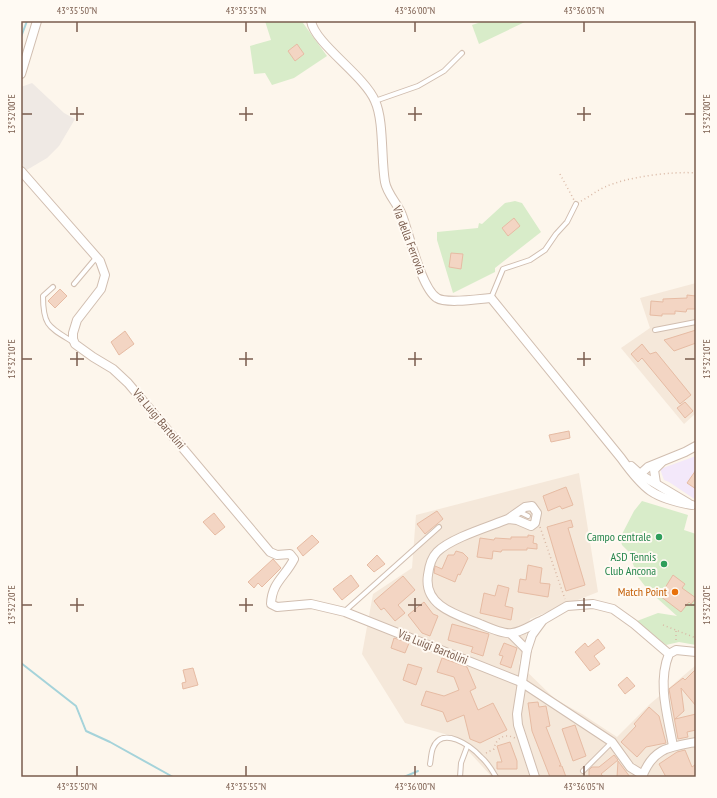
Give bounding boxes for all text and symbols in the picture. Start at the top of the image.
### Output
text: 43°35'50"N [57,4,97,17]
text: 43°35'55"N [226,4,266,17]
text: 43°36'00"N [395,4,435,17]
text: 43°36'05"N [564,4,604,17]
text: 13°32'00"E [5,94,18,134]
text: 13°32'00"E [700,94,713,134]
street label: Via della Ferrovia [389,202,429,276]
text: 13°32'10"E [5,339,18,379]
text: 13°32'10"E [700,339,713,379]
street label: Via Luigi Bartolini [129,385,189,452]
place label: Campo centrale [587,529,651,544]
marker: Campo centrale [654,532,664,542]
place label: ASD Tennis Club Ancona [605,549,656,578]
marker: ASD Tennis Club Ancona [659,559,669,569]
place label: Match Point [618,584,668,599]
text: 13°32'20"E [5,585,18,625]
text: 13°32'20"E [700,585,713,625]
marker: Match Point [670,587,680,597]
street label: Via Luigi Bartolini [395,625,470,667]
text: 43°35'50"N [57,780,97,793]
text: 43°35'55"N [226,780,266,793]
text: 43°36'00"N [395,780,435,793]
text: 43°36'05"N [564,780,604,793]

